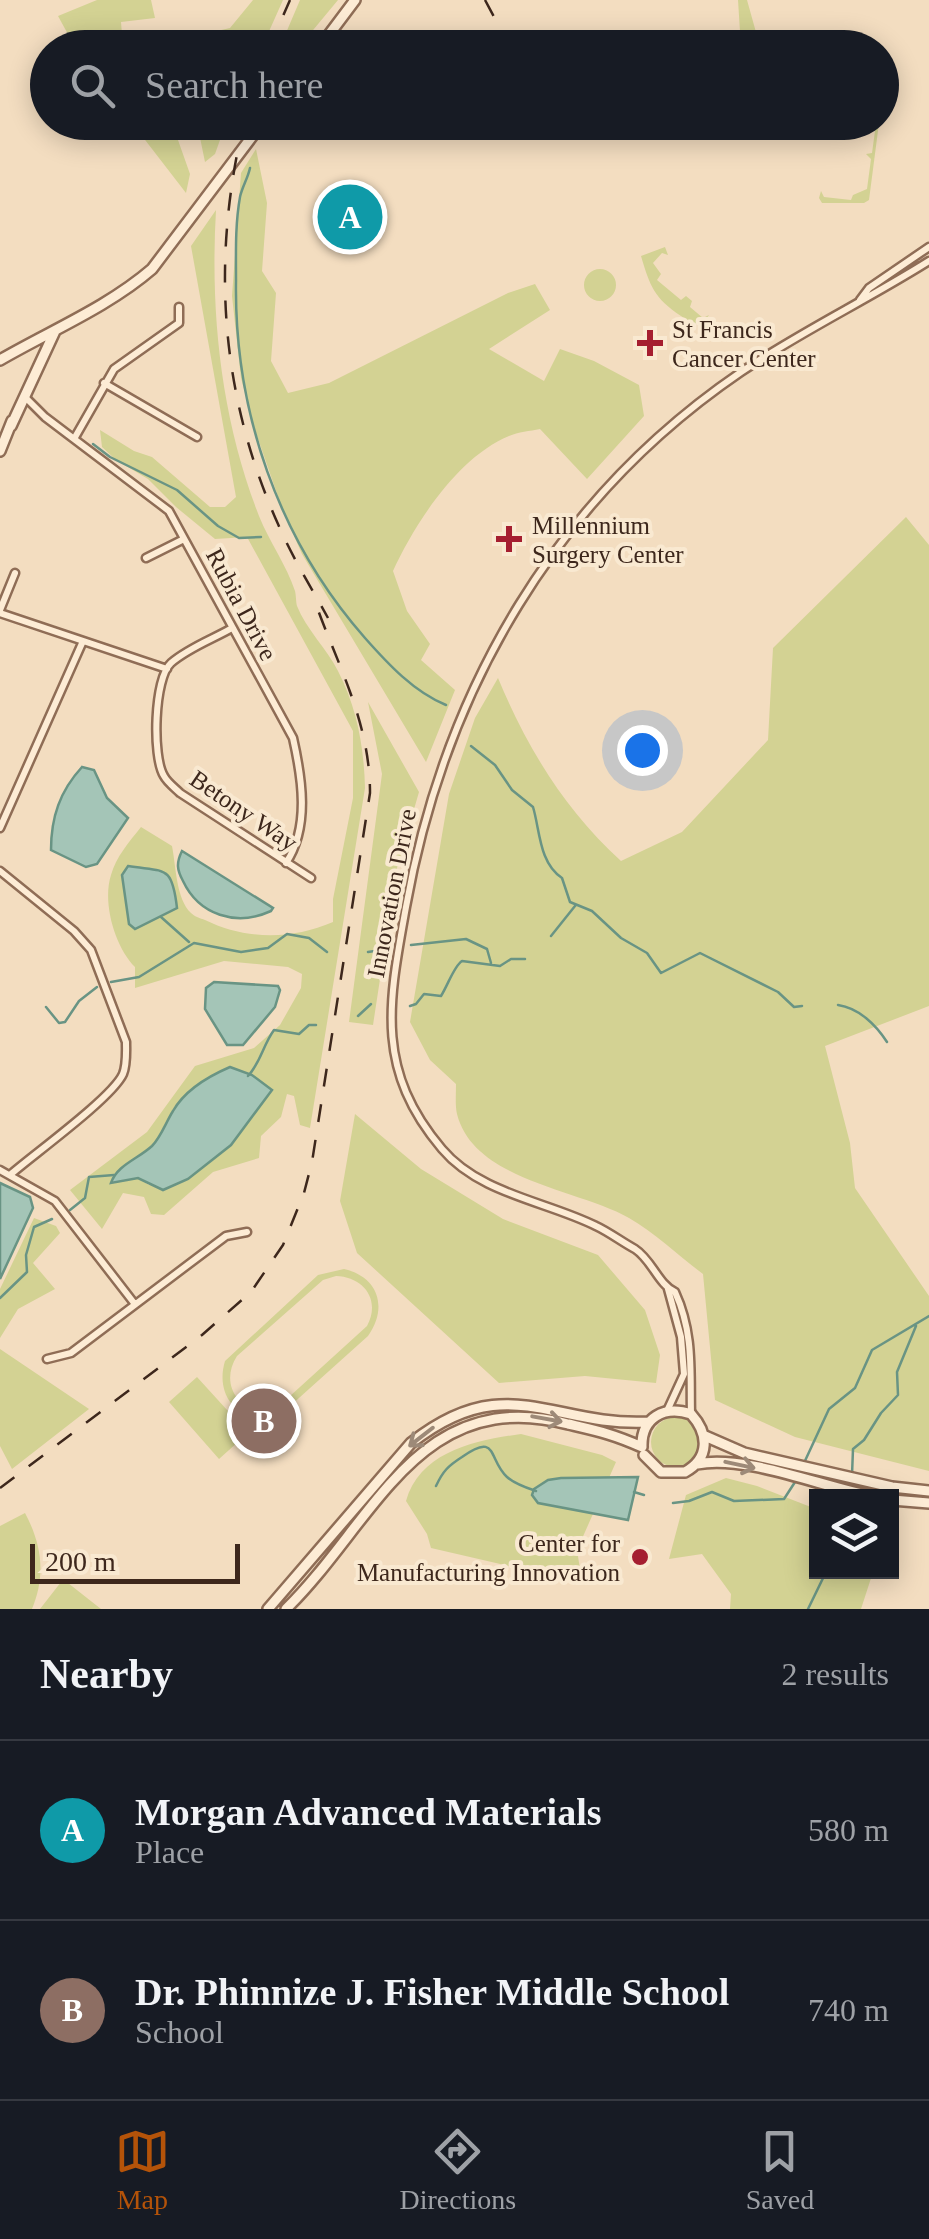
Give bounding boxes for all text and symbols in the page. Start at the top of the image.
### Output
search box [30,30,899,140]
icon: search [65,58,120,113]
text: Search here [145,64,323,106]
pin: A [318,180,382,254]
place label: St Francis Cancer Center [672,316,816,372]
marker: St Francis Cancer Center [637,330,663,356]
place label: Millennium Surgery Center [532,512,684,568]
marker: Millennium Surgery Center [496,526,522,552]
street label: Rubia Drive [201,544,282,665]
your location [617,725,668,776]
street label: Betony Way [185,765,303,856]
street label: Innovation Drive [362,806,421,980]
pin: B [232,1384,296,1458]
one-way arrow [530,1411,563,1429]
one-way arrow [408,1426,434,1448]
one-way arrow [724,1457,756,1475]
map controls [809,1489,899,1579]
button: layers [809,1489,899,1579]
place label: Center for Manufacturing Innovation [357,1530,621,1586]
scale bar [30,1539,240,1584]
text: 200 m [45,1546,116,1577]
marker: Center for Manufacturing Innovation [629,1546,651,1568]
text: Nearby [40,1651,173,1697]
text: 2 results [781,1656,889,1692]
text: Morgan Advanced Materials [135,1791,602,1833]
text: A [61,1812,84,1848]
text: 580 m [808,1812,889,1848]
text: Place [135,1834,204,1870]
text: Dr. Phinnize J. Fisher Middle School [135,1971,729,2013]
text: B [62,1992,83,2028]
text: 740 m [808,1992,889,2028]
text: School [135,2014,224,2050]
tab: Map [115,2124,170,2216]
tab: Directions [399,2124,516,2216]
tab: Saved [746,2124,814,2216]

